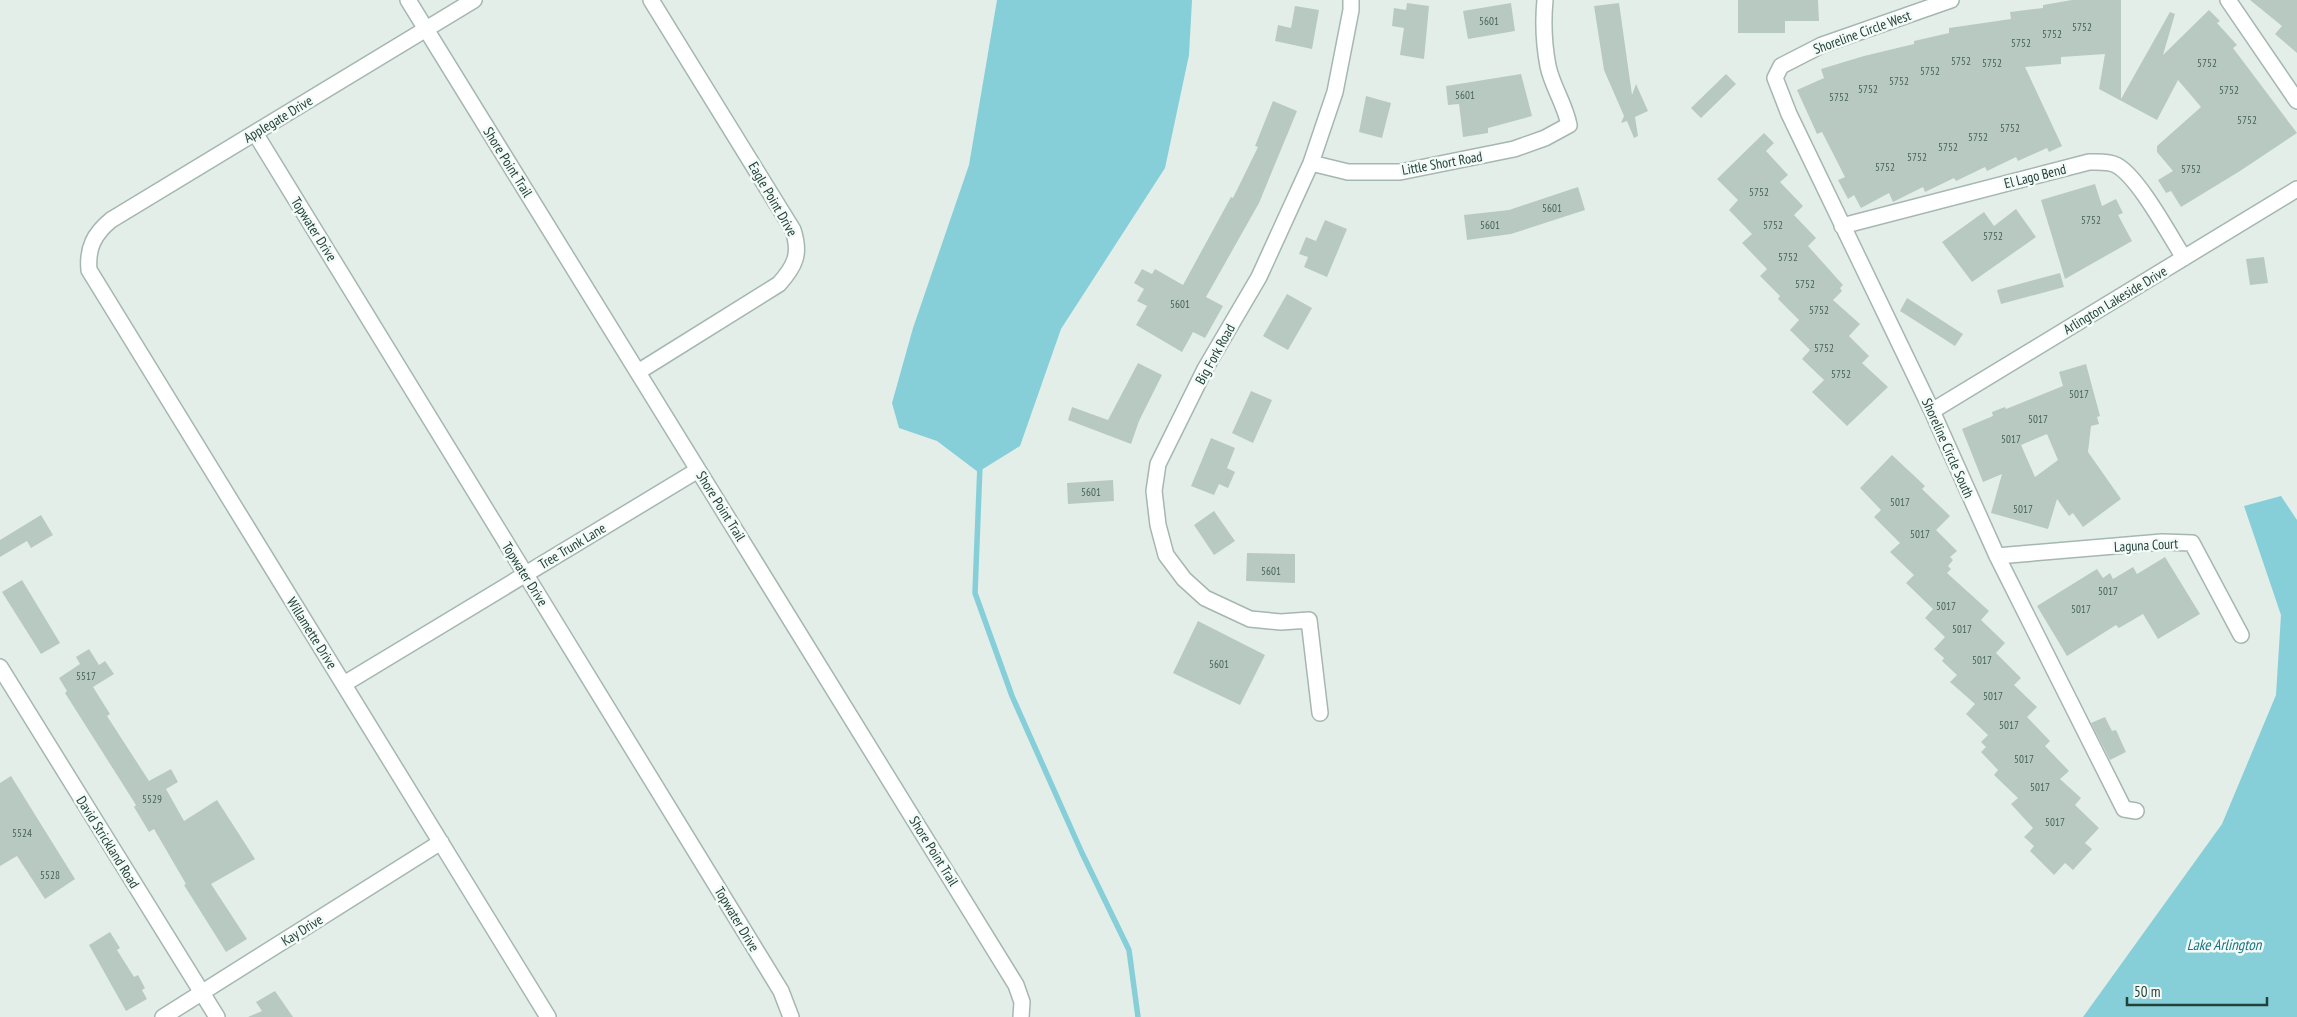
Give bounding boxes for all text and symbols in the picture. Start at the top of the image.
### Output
street label: Shoreline Circle West [1811,6,1913,58]
house number: 5601 [1479,14,1499,28]
house number: 5752 [2072,20,2092,34]
house number: 5752 [2042,27,2062,41]
house number: 5752 [2011,36,2031,50]
house number: 5752 [1951,54,1971,68]
house number: 5752 [1982,56,2002,70]
house number: 5752 [2197,56,2217,70]
house number: 5752 [1920,64,1940,78]
house number: 5752 [1889,74,1909,88]
house number: 5752 [1858,82,1878,96]
house number: 5752 [2219,83,2239,97]
house number: 5601 [1455,88,1475,102]
house number: 5752 [1829,90,1849,104]
street label: Applegate Drive [240,91,316,147]
house number: 5752 [2237,113,2257,127]
house number: 5752 [2000,121,2020,135]
street label: Shore Point Trail [479,124,537,201]
house number: 5752 [1968,130,1988,144]
house number: 5752 [1938,140,1958,154]
street label: Little Short Road [1400,147,1484,179]
house number: 5752 [1907,150,1927,164]
street label: Eagle Point Drive [744,159,802,240]
house number: 5752 [1875,160,1895,174]
street label: El Lago Bend [2002,160,2068,192]
house number: 5752 [2181,162,2201,176]
house number: 5752 [1749,185,1769,199]
street label: Topwater Drive [287,194,341,265]
house number: 5601 [1542,201,1562,215]
house number: 5752 [2081,213,2101,227]
house number: 5601 [1480,218,1500,232]
house number: 5752 [1763,218,1783,232]
house number: 5752 [1983,229,2003,243]
house number: 5752 [1778,250,1798,264]
street label: Arlington Lakeside Drive [2060,262,2170,338]
house number: 5752 [1795,277,1815,291]
house number: 5601 [1170,297,1190,311]
house number: 5752 [1809,303,1829,317]
street label: Big Fork Road [1191,321,1239,387]
house number: 5752 [1814,341,1834,355]
house number: 5752 [1831,367,1851,381]
house number: 5017 [2069,387,2089,401]
street label: Shoreline Circle South [1918,395,1978,501]
house number: 5017 [2028,412,2048,426]
house number: 5017 [2001,432,2021,446]
street label: Shore Point Trail [692,468,750,545]
house number: 5601 [1081,485,1101,499]
house number: 5017 [1890,495,1910,509]
house number: 5017 [2013,502,2033,516]
street label: Tree Trunk Lane [535,519,609,573]
house number: 5017 [1910,527,1930,541]
street label: Laguna Court [2113,534,2179,556]
street label: Topwater Drive [498,539,552,610]
house number: 5601 [1261,564,1281,578]
house number: 5017 [2098,584,2118,598]
street label: Willamette Drive [283,594,341,672]
house number: 5017 [1936,599,1956,613]
house number: 5017 [2071,602,2091,616]
house number: 5017 [1952,622,1972,636]
house number: 5017 [1972,653,1992,667]
house number: 5601 [1209,657,1229,671]
house number: 5517 [76,669,96,683]
house number: 5017 [1983,689,2003,703]
house number: 5017 [1999,718,2019,732]
house number: 5017 [2014,752,2034,766]
house number: 5017 [2030,780,2050,794]
street label: David Strickland Road [72,792,144,892]
house number: 5529 [142,792,162,806]
street label: Shore Point Trail [905,813,963,890]
house number: 5017 [2045,815,2065,829]
house number: 5524 [12,826,32,840]
house number: 5528 [40,868,60,882]
street label: Topwater Drive [711,883,763,955]
street label: Kay Drive [278,910,326,950]
water label: Lake Arlington [2187,935,2263,954]
scale bar [2127,974,2267,1006]
text: 50 m [2134,982,2160,1001]

